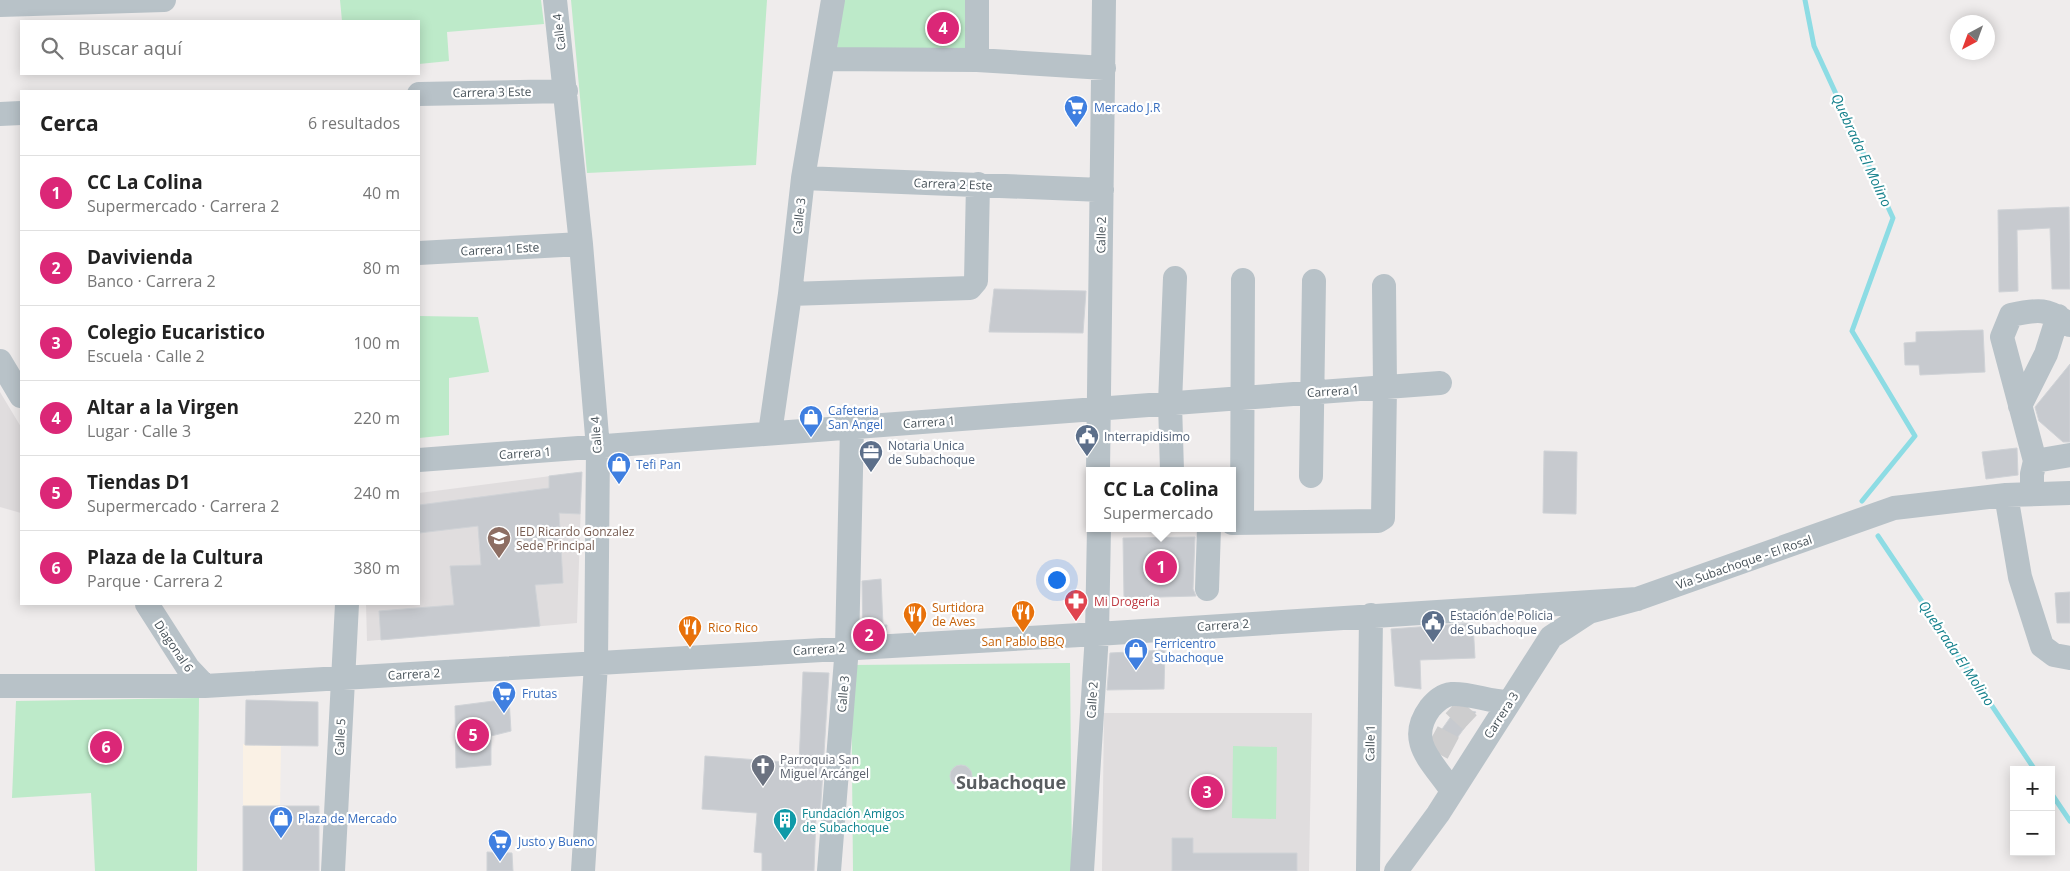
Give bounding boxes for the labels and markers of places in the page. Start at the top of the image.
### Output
pin: 4 [927,9,959,47]
supermarket icon: Mercado J.R [1063,94,1089,128]
place label: Mercado J.R [1094,99,1161,116]
place label: Cafeteria San Angel [828,402,883,433]
shop icon: Cafeteria San Angel [798,404,824,438]
public building icon: Interrapidisimo [1074,423,1100,457]
place label: Interrapidisimo [1104,428,1190,445]
place label: Notaria Unica de Subachoque [888,437,975,468]
office icon: Notaria Unica de Subachoque [858,439,884,473]
shop icon: Tefi Pan [606,451,632,485]
place label: Tefi Pan [636,456,681,473]
place label: IED Ricardo Gonzalez Sede Principal [516,523,635,554]
school or university icon: IED Ricardo Gonzalez Sede Principal [486,525,512,559]
pin: 1 [1145,548,1177,586]
pharmacy icon: Mi Drogeria [1063,588,1089,622]
place label: Mi Drogeria [1094,593,1160,610]
place label: Surtidora de Aves [932,599,984,630]
restaurant icon: San Pablo BBQ [1010,599,1036,633]
restaurant icon: Surtidora de Aves [902,601,928,635]
place label: Estación de Policia de Subachoque [1450,607,1553,638]
public building icon: Estación de Policia de Subachoque [1420,609,1446,643]
restaurant icon: Rico Rico [677,614,703,648]
pin: 2 [853,616,885,654]
place label: Rico Rico [708,619,758,636]
place label: San Pablo BBQ [981,633,1065,650]
place label: Ferricentro Subachoque [1154,635,1224,666]
shop icon: Ferricentro Subachoque [1123,637,1149,671]
supermarket icon: Frutas [491,680,517,714]
place label: Frutas [522,685,557,702]
pin: 5 [457,716,489,754]
pin: 6 [90,728,122,766]
place label: Parroquia San Miguel Arcángel [780,751,869,782]
church icon: Parroquia San Miguel Arcángel [750,753,776,787]
pin: 3 [1191,773,1223,811]
shop icon: Plaza de Mercado [268,805,294,839]
place label: Fundación Amigos de Subachoque [802,805,905,836]
building icon: Fundación Amigos de Subachoque [772,807,798,841]
place label: Plaza de Mercado [298,810,397,827]
supermarket icon: Justo y Bueno [487,828,513,862]
place label: Justo y Bueno [517,833,594,850]

